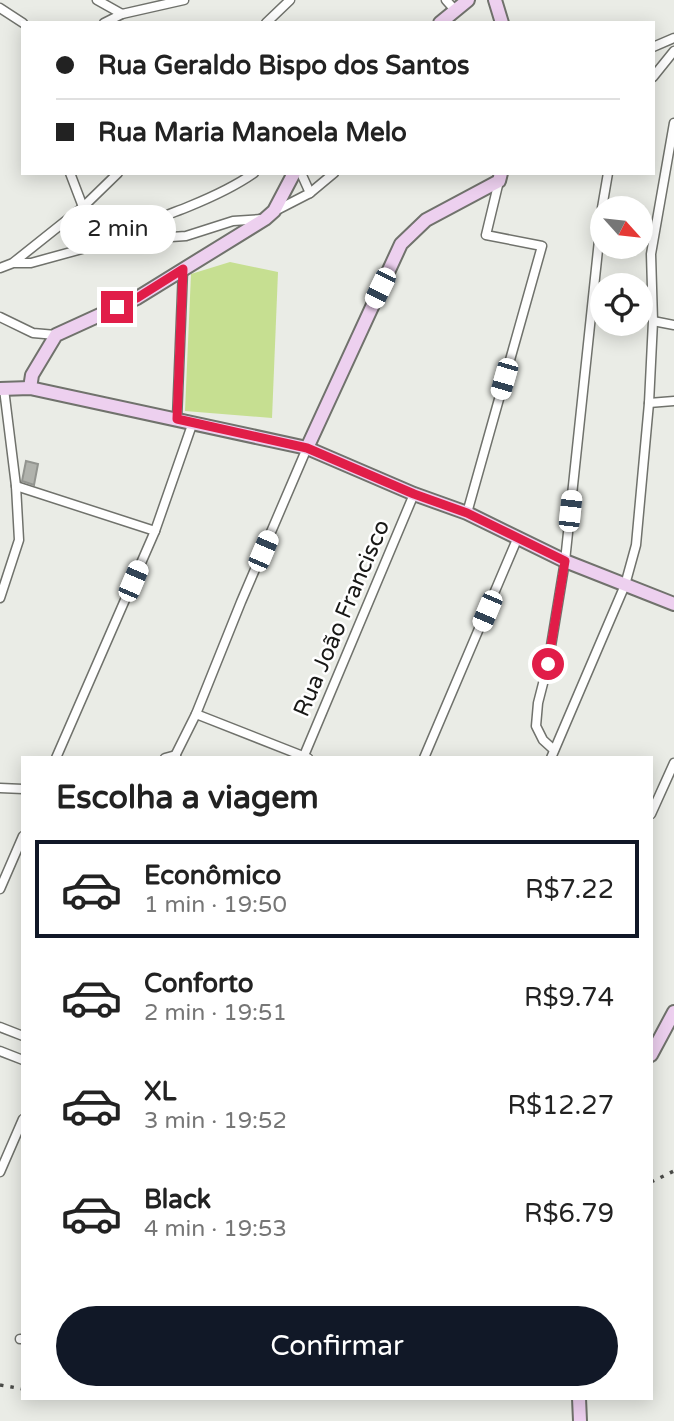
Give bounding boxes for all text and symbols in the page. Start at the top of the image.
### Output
text: Rua Geraldo Bispo dos Santos [98,50,470,81]
text: Rua Maria Manoela Melo [98,117,407,148]
north arrow [590,196,653,259]
map controls [590,196,653,336]
callout: 2 min [59,205,175,254]
text: 2 min [87,215,149,243]
car [362,265,399,311]
button: locate [590,273,653,336]
route end [101,291,133,323]
car [489,356,520,402]
car [558,489,583,533]
street label: Rua João Francisco [288,516,396,721]
car [246,528,281,574]
car [116,558,151,604]
car [470,588,505,634]
route start [532,648,564,680]
text: Escolha a viagem [56,779,319,817]
icon: car [60,858,123,921]
text: Econômico [144,860,281,891]
text: R$7.22 [525,874,614,905]
text: 1 min · 19:50 [144,891,287,919]
icon: car [60,966,123,1029]
text: Conforto [144,968,253,999]
text: R$9.74 [524,982,614,1013]
text: 2 min · 19:51 [144,999,287,1027]
icon: car [60,1074,123,1137]
text: XL [144,1076,176,1107]
text: R$12.27 [507,1090,614,1121]
text: 3 min · 19:52 [144,1107,287,1135]
icon: car [60,1182,123,1245]
text: Black [144,1184,211,1215]
text: R$6.79 [524,1198,614,1229]
text: 4 min · 19:53 [144,1215,287,1243]
button: Confirmar [56,1306,618,1386]

